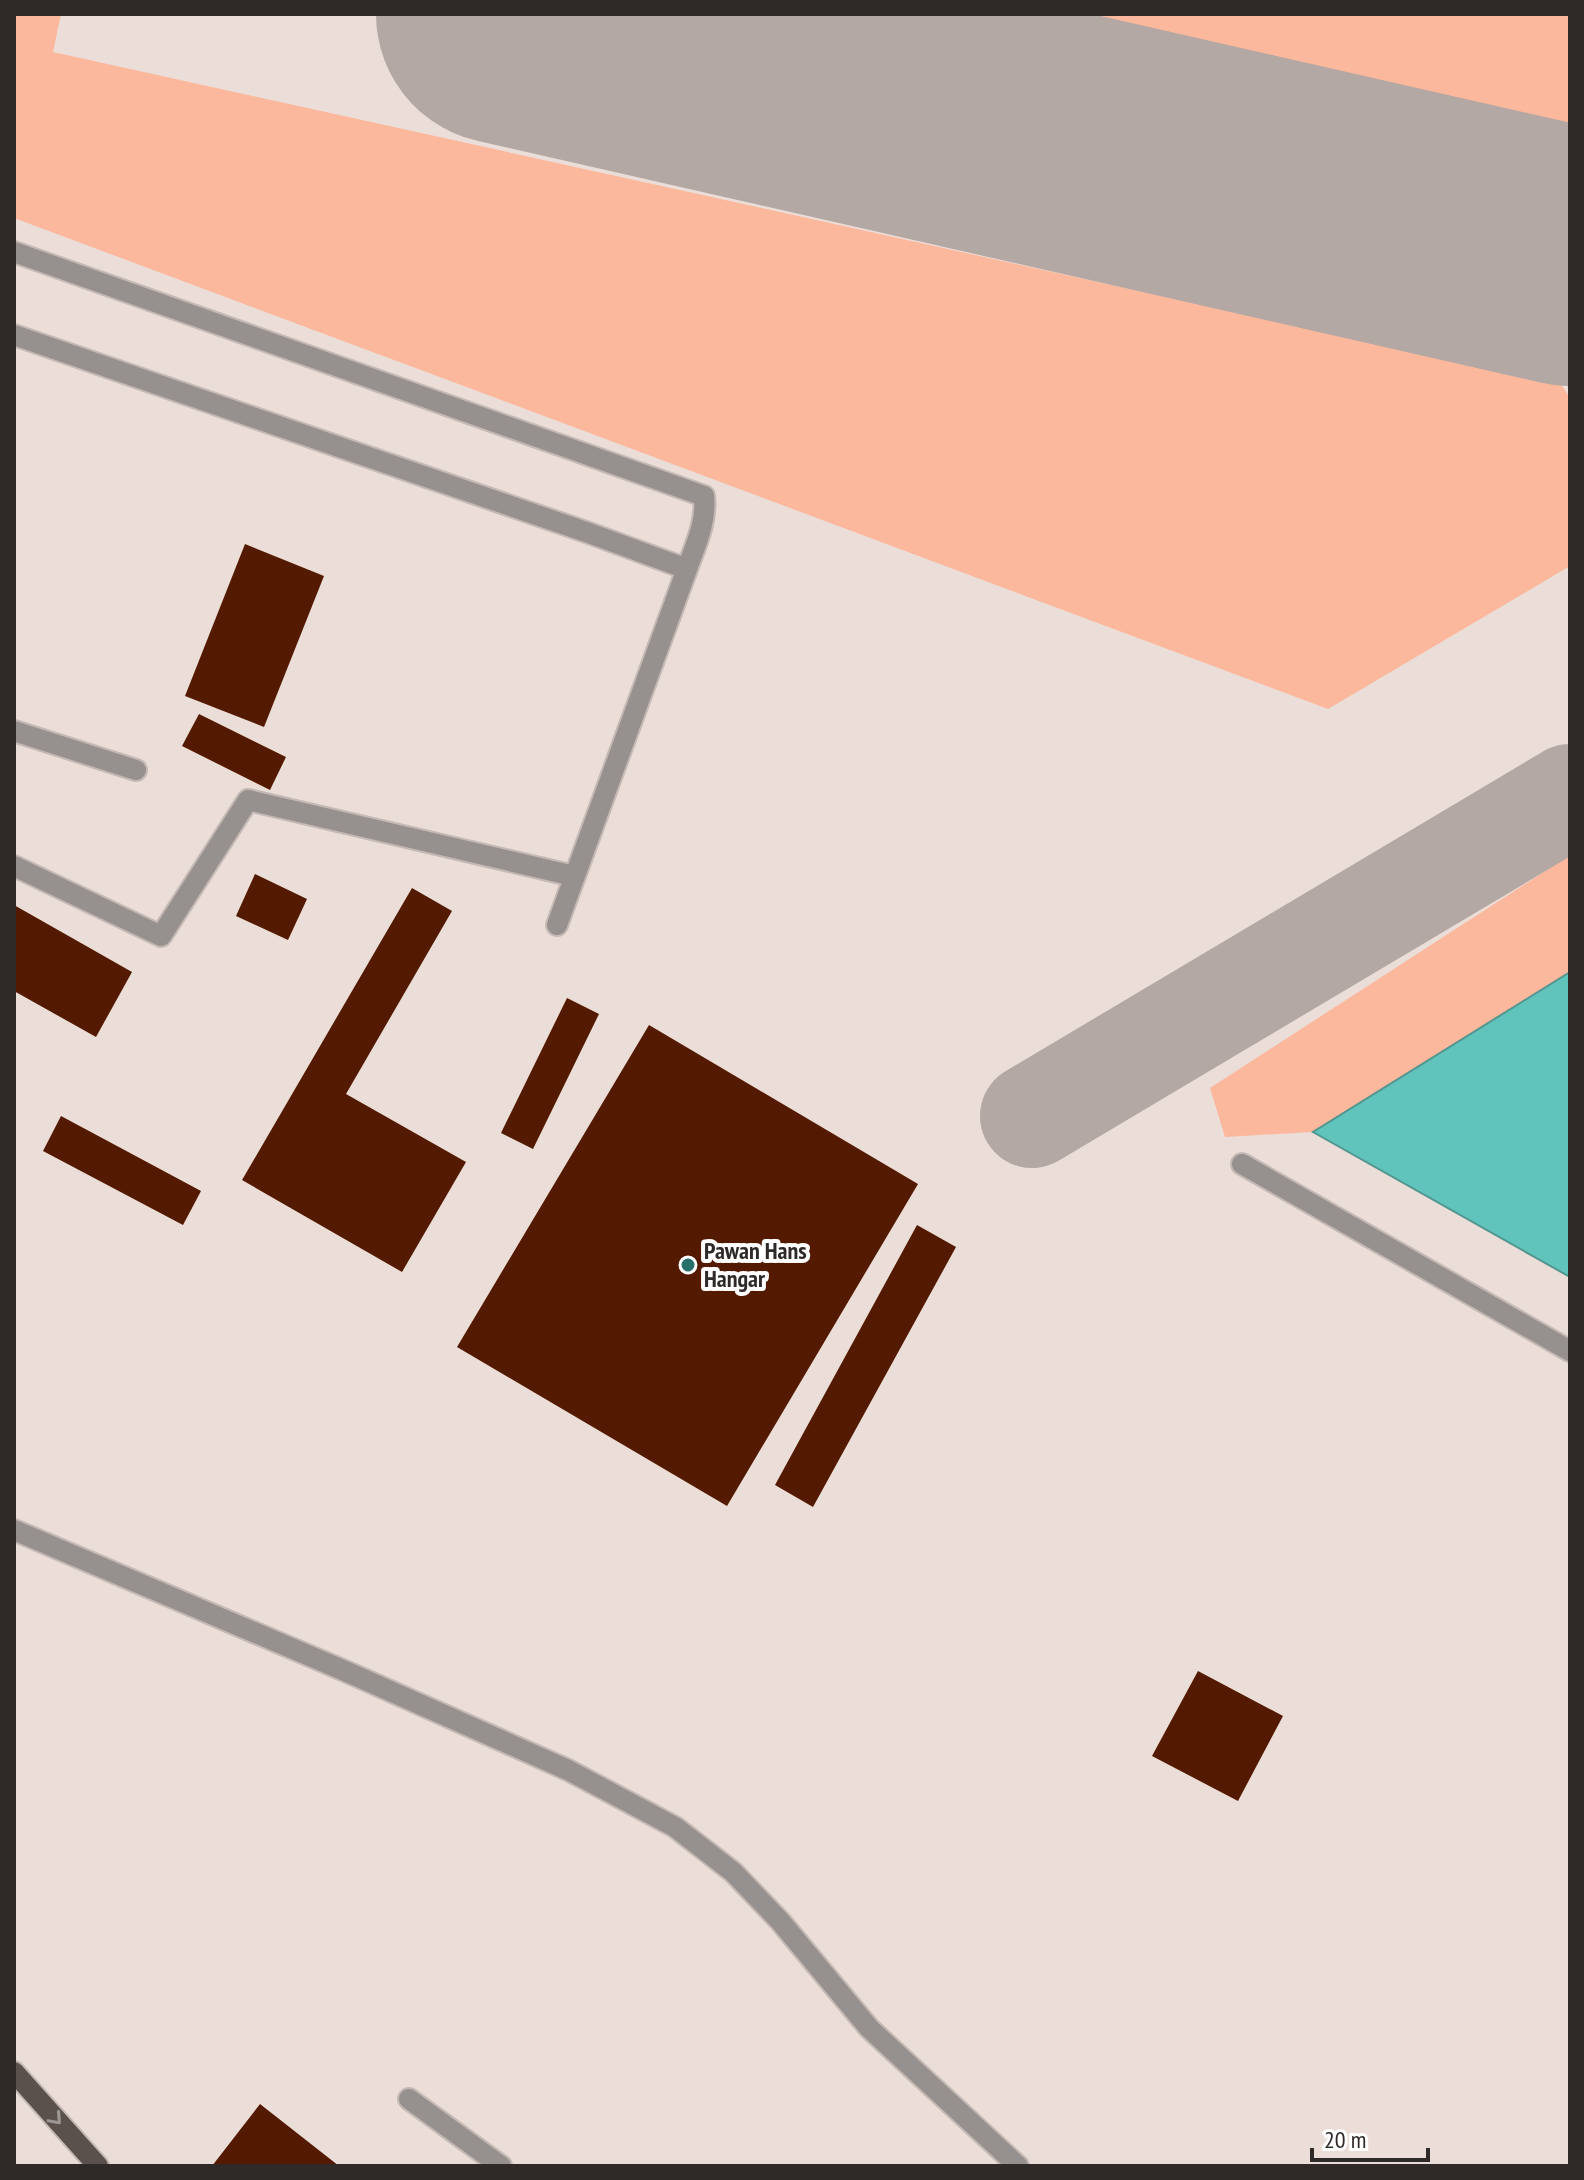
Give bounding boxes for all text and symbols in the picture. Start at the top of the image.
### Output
place label: Pawan Hans Hangar [704,1235,807,1294]
marker: Pawan Hans Hangar [679,1256,697,1274]
one-way arrow [47,2110,62,2124]
scale bar [1312,2112,1428,2162]
text: 20 m [1324,2124,1366,2155]

